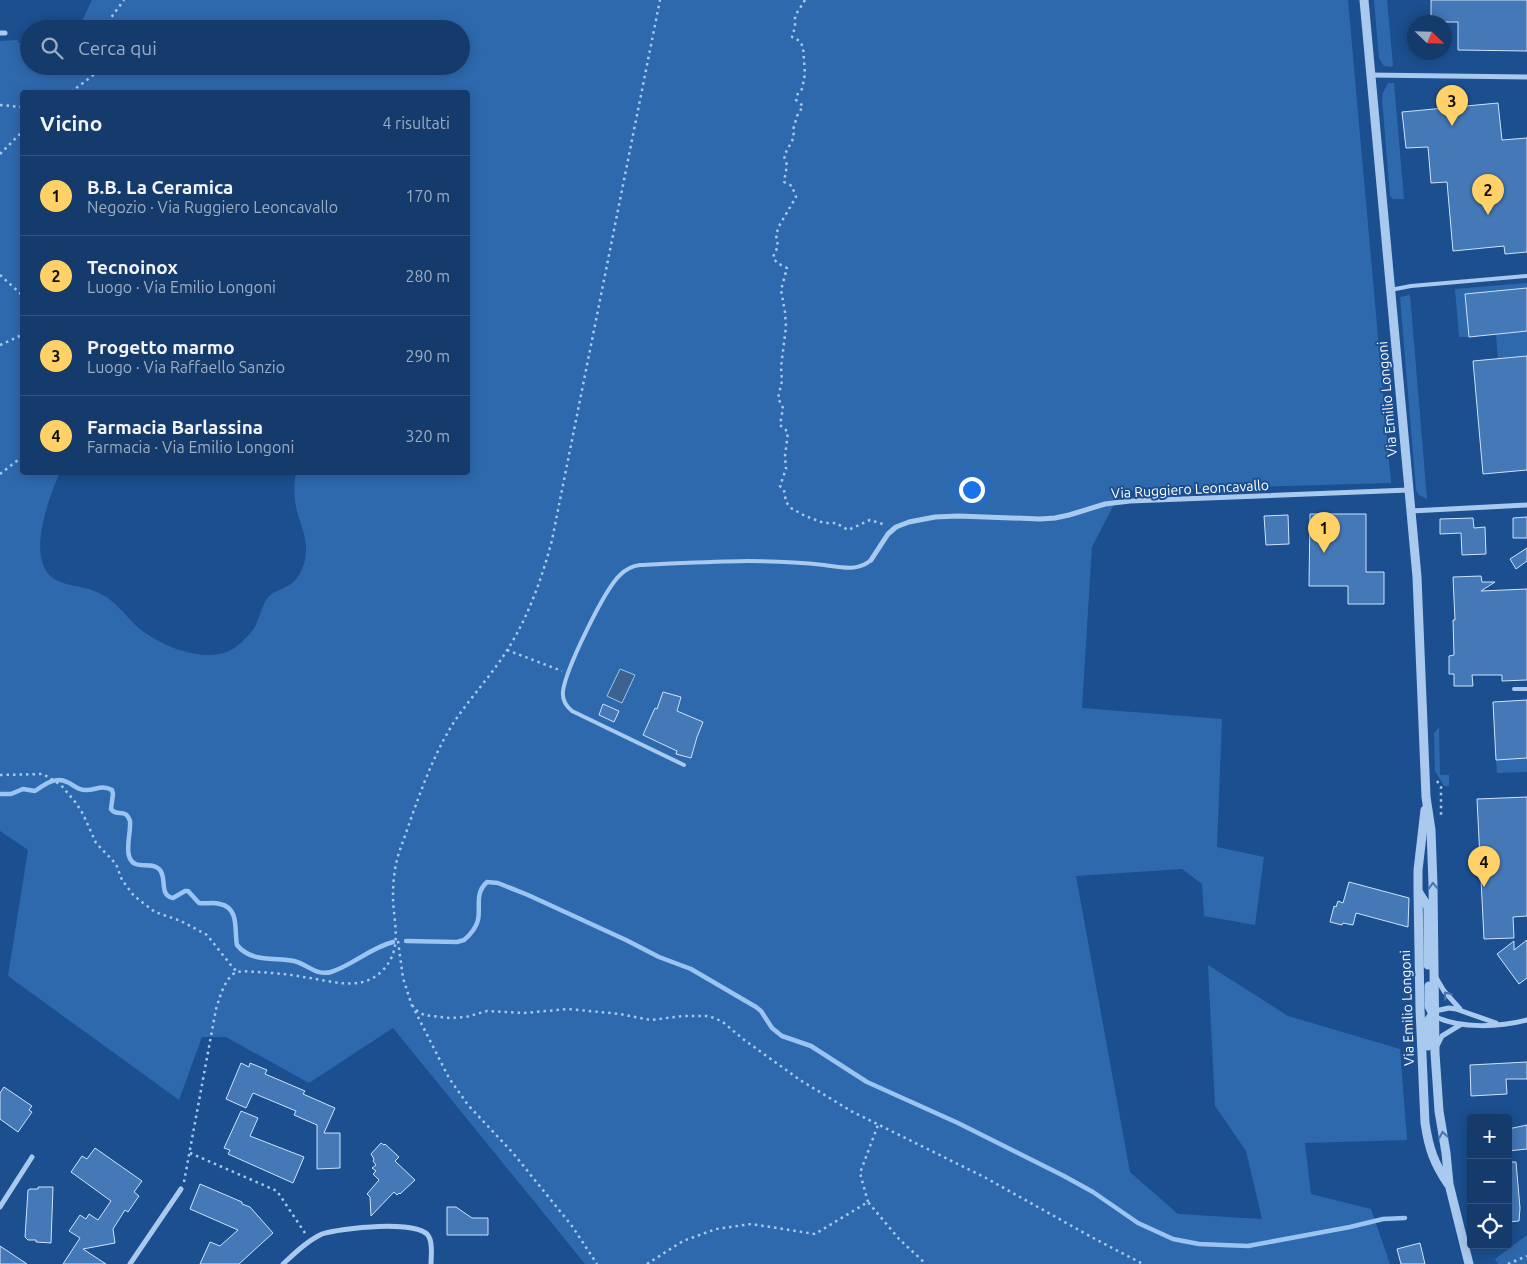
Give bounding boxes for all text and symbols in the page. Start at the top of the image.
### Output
north arrow [1407,15,1452,60]
search box [20,20,470,75]
icon: search [38,34,66,62]
text: Cerca qui [78,37,157,59]
pin: 3 [1436,85,1468,126]
text: Vicino [40,111,102,135]
text: 4 risultati [382,114,450,132]
pin: 2 [1472,174,1504,215]
text: B.B. La Ceramica [87,176,233,198]
text: 1 [51,187,61,205]
text: 170 m [405,187,450,205]
text: Negozio · Via Ruggiero Leoncavallo [87,198,338,216]
text: Tecnoinox [87,256,178,278]
text: 2 [51,267,61,285]
text: 280 m [405,267,450,285]
text: Luogo · Via Emilio Longoni [87,278,276,296]
text: Progetto marmo [87,336,235,358]
street label: Via Emilio Longoni [1374,341,1400,457]
text: 3 [51,347,61,365]
text: 290 m [405,347,450,365]
text: Luogo · Via Raffaello Sanzio [87,358,285,376]
text: Farmacia Barlassina [87,416,263,438]
text: 4 [51,427,61,445]
text: 320 m [405,427,450,445]
text: Farmacia · Via Emilio Longoni [87,438,294,456]
your location [959,477,985,503]
street label: Via Ruggiero Leoncavallo [1111,477,1269,501]
pin: 1 [1308,512,1340,553]
pin: 4 [1468,846,1500,887]
one-way arrow [1428,882,1439,890]
street label: Via Emilio Longoni [1397,950,1417,1066]
one-way arrow [1445,992,1453,1001]
map controls [1467,1114,1512,1249]
button: + [1467,1114,1512,1159]
one-way arrow [1439,1131,1449,1140]
button: − [1467,1159,1512,1204]
button: locate [1467,1204,1512,1249]

